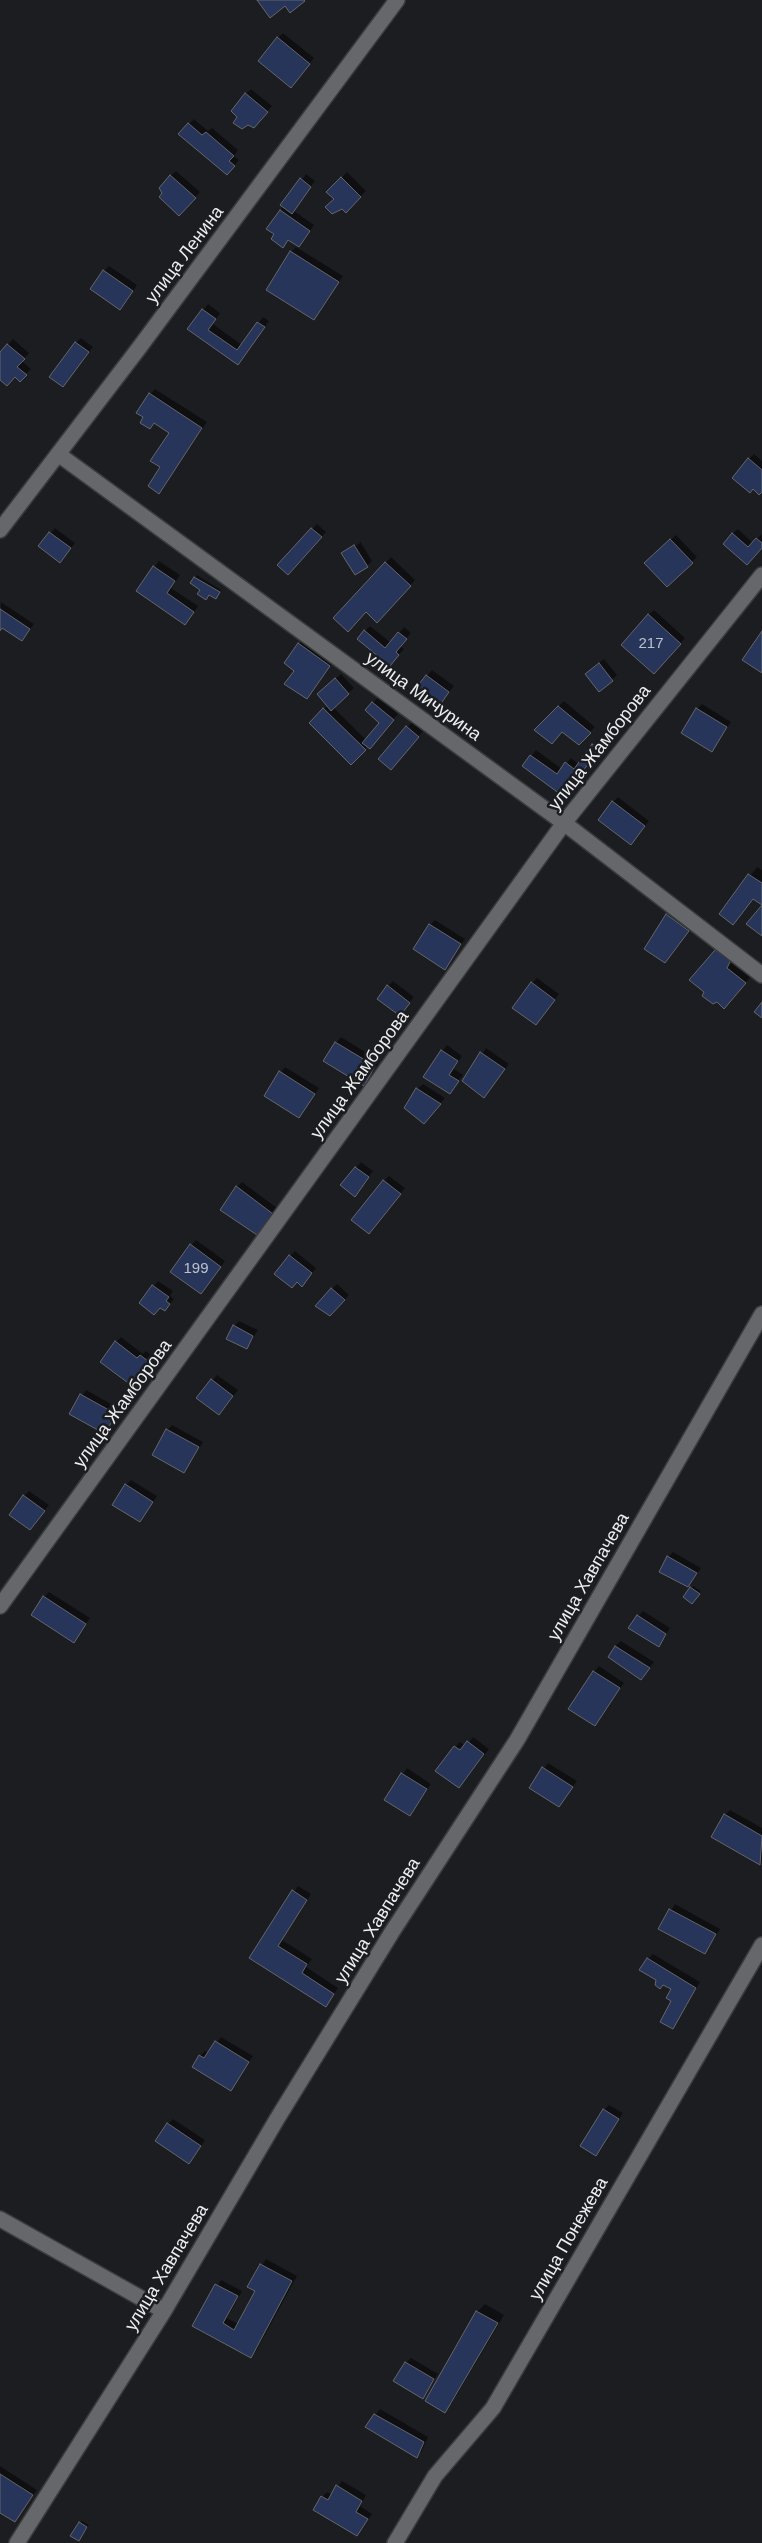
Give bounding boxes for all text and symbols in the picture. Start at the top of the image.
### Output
street label: улица Ленина [141,202,229,308]
house number: 217 [638,635,664,653]
street label: улица Мичурина [361,648,485,746]
street label: улица Жамборова [544,681,656,815]
street label: улица Жамборова [306,1007,414,1143]
house number: 199 [183,1260,209,1278]
street label: улица Жамборова [69,1336,177,1472]
street label: улица Хавпачева [544,1509,634,1645]
street label: улица Хавпачева [331,1854,425,1988]
street label: улица Понежева [525,2174,613,2304]
street label: улица Хавпачева [121,2201,213,2335]

